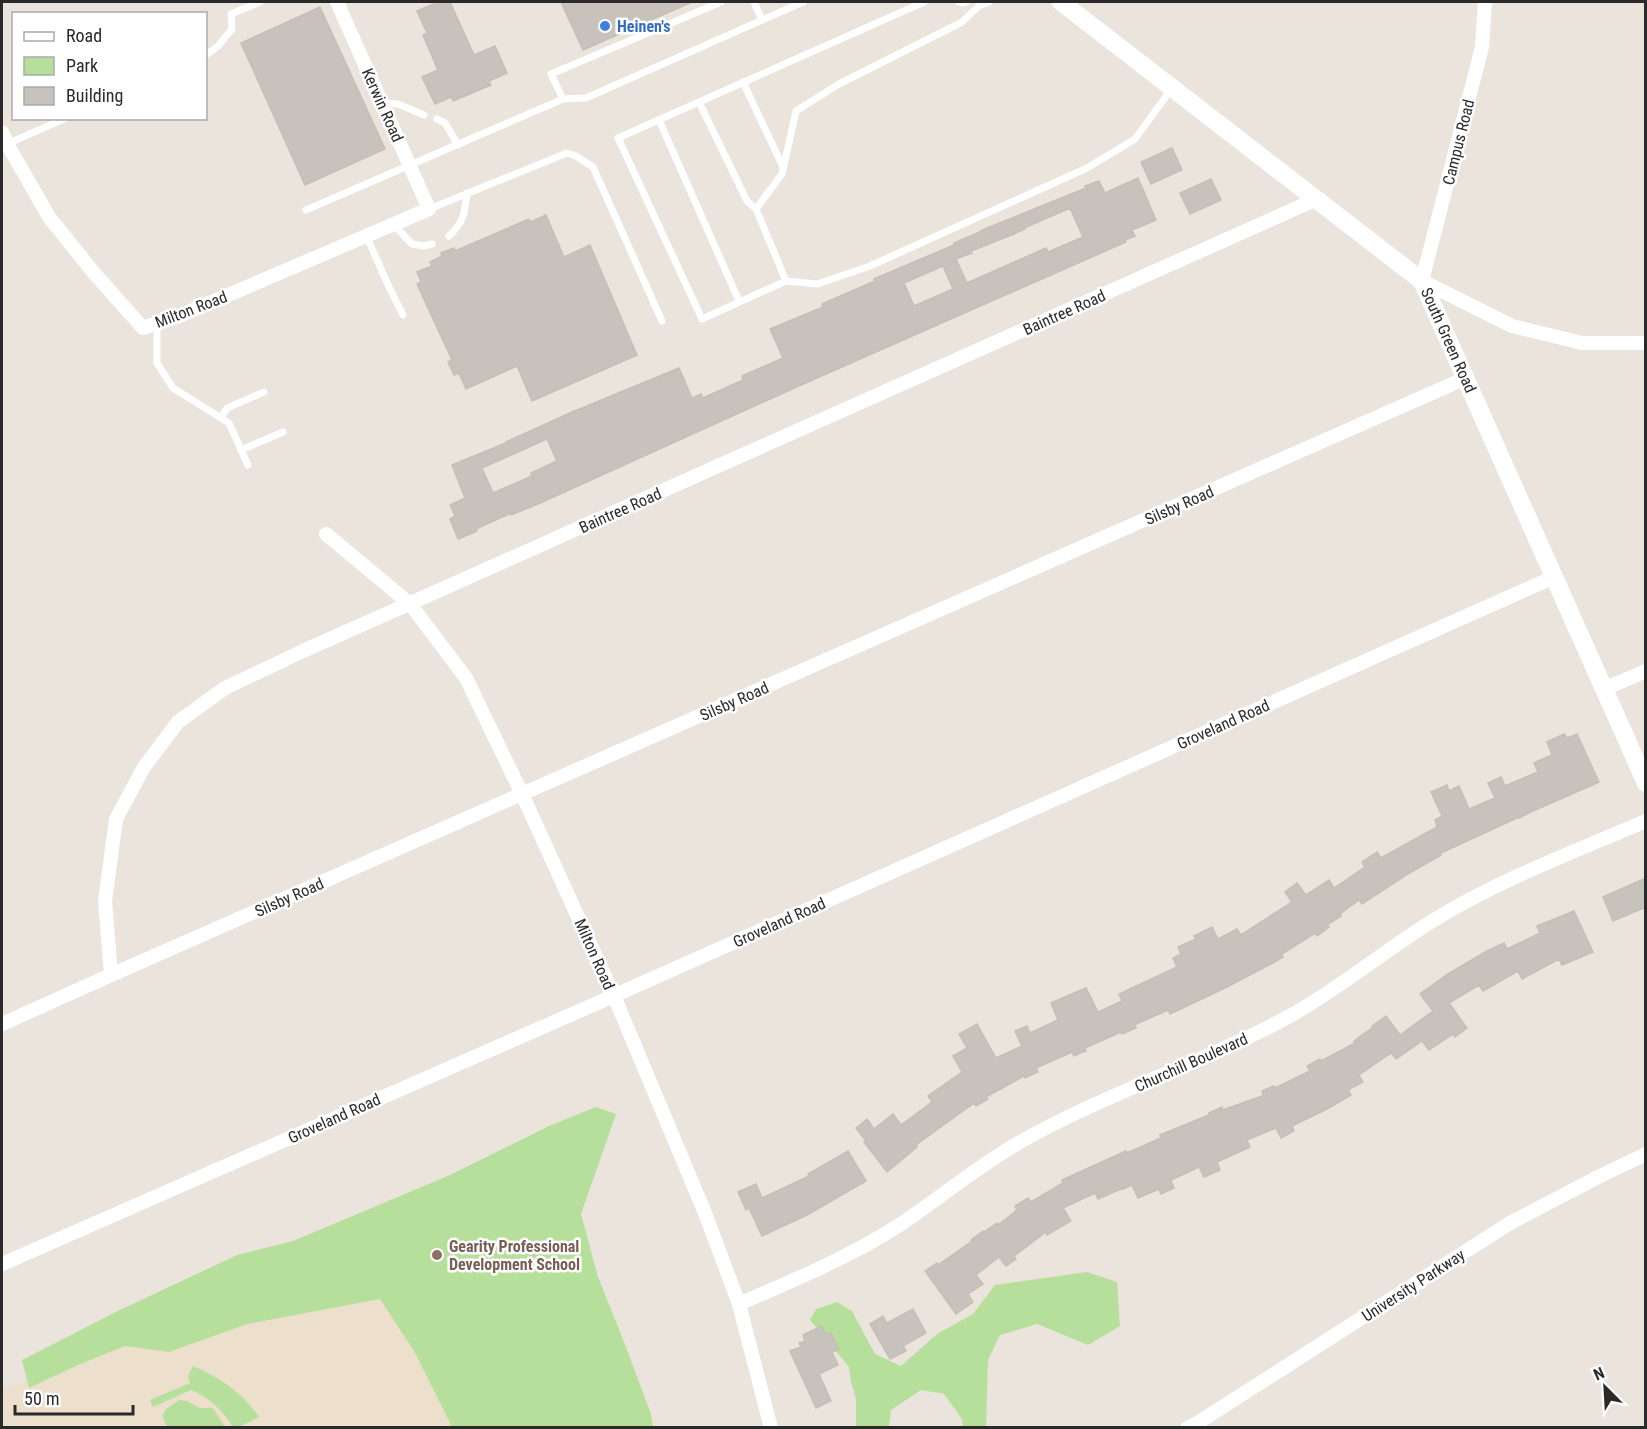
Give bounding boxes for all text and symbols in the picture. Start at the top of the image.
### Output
legend [12,12,207,120]
place label: Heinen's [617,17,670,36]
marker: Heinen's [598,19,612,33]
text: Road [66,25,102,46]
text: Park [66,55,98,76]
street label: Kerwin Road [358,65,407,145]
text: Building [66,85,123,106]
street label: Campus Road [1439,97,1478,187]
street label: South Green Road [1417,285,1480,396]
street label: Baintree Road [1020,286,1108,339]
street label: Milton Road [152,287,230,332]
street label: Silsby Road [1142,482,1217,529]
street label: Baintree Road [576,484,664,537]
street label: Silsby Road [697,678,772,725]
street label: Groveland Road [1174,696,1272,753]
street label: Silsby Road [252,874,327,921]
street label: Groveland Road [730,894,828,951]
street label: Milton Road [570,916,619,993]
street label: Churchill Boulevard [1132,1029,1251,1096]
street label: Groveland Road [285,1090,383,1147]
place label: Gearity Professional Development School [449,1237,580,1274]
street label: University Parkway [1358,1245,1469,1326]
marker: Gearity Professional Development School [430,1248,444,1262]
north arrow [1575,1357,1635,1417]
text: N [1591,1363,1607,1384]
scale bar [15,1378,134,1416]
text: 50 m [24,1388,59,1409]

